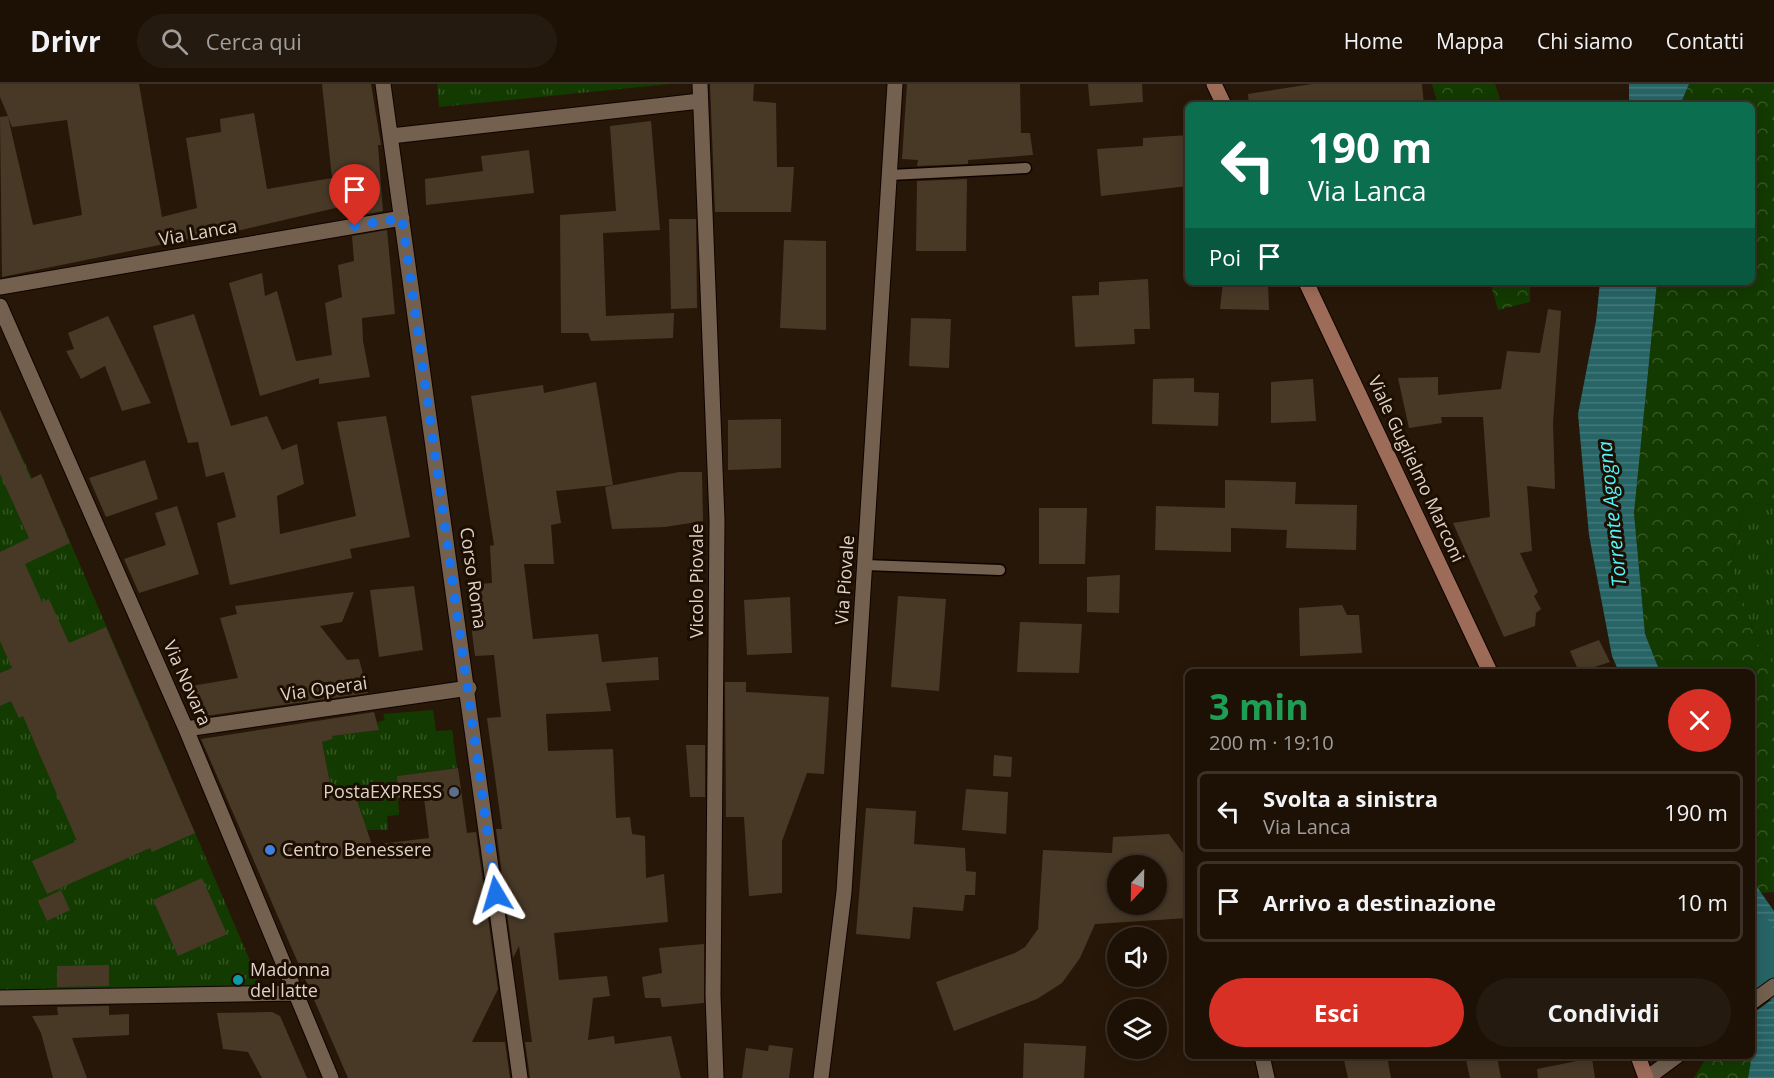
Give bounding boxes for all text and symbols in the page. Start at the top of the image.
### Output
search box [137,14,557,68]
text: Drivr [30,22,101,60]
icon: search [158,25,191,58]
text: Cerca qui [206,26,302,56]
text: Home [1344,27,1403,55]
text: Mappa [1436,27,1504,55]
text: Chi siamo [1537,27,1633,55]
text: Contatti [1666,27,1744,55]
text: 190 m [1308,118,1432,175]
icon: left [1209,126,1287,204]
pin [329,164,380,226]
text: Via Lanca [1308,172,1427,209]
icon: arrive [338,173,371,206]
street label: Via Lanca [157,213,239,251]
icon: arrive [1253,240,1286,273]
text: Poi [1209,242,1241,272]
street label: Viale Guglielmo Marconi [1363,372,1471,566]
water label: Torrente Agogna [1590,440,1633,588]
street label: Vicolo Piovale [684,524,708,638]
street label: Corso Roma [455,526,493,630]
street label: Via Piovale [829,534,859,626]
street label: Via Novara [159,636,217,729]
street label: Via Operai [279,670,369,706]
text: 3 min [1209,682,1309,731]
button: close [1668,689,1731,752]
text: 200 m · 19:10 [1209,729,1334,756]
place label: PostaEXPRESS [323,779,442,803]
text: Svolta a sinistra [1263,783,1438,813]
marker: PostaEXPRESS [447,785,461,799]
icon: left [1212,795,1245,828]
text: 190 m [1664,797,1728,827]
text: Via Lanca [1263,813,1351,840]
place label: Centro Benessere [282,837,431,861]
marker: Centro Benessere [263,843,277,857]
north arrow [1107,855,1167,915]
map controls [1107,855,1167,1059]
position arrow [464,862,528,926]
icon: arrive [1212,885,1245,918]
text: Arrivo a destinazione [1263,887,1496,917]
text: 10 m [1677,887,1728,917]
button: sound [1107,927,1167,987]
place label: Madonna del latte [250,957,330,1002]
marker: Madonna del latte [231,973,245,987]
button: Esci [1209,978,1464,1047]
button: Condividi [1476,978,1731,1047]
button: layers [1107,999,1167,1059]

